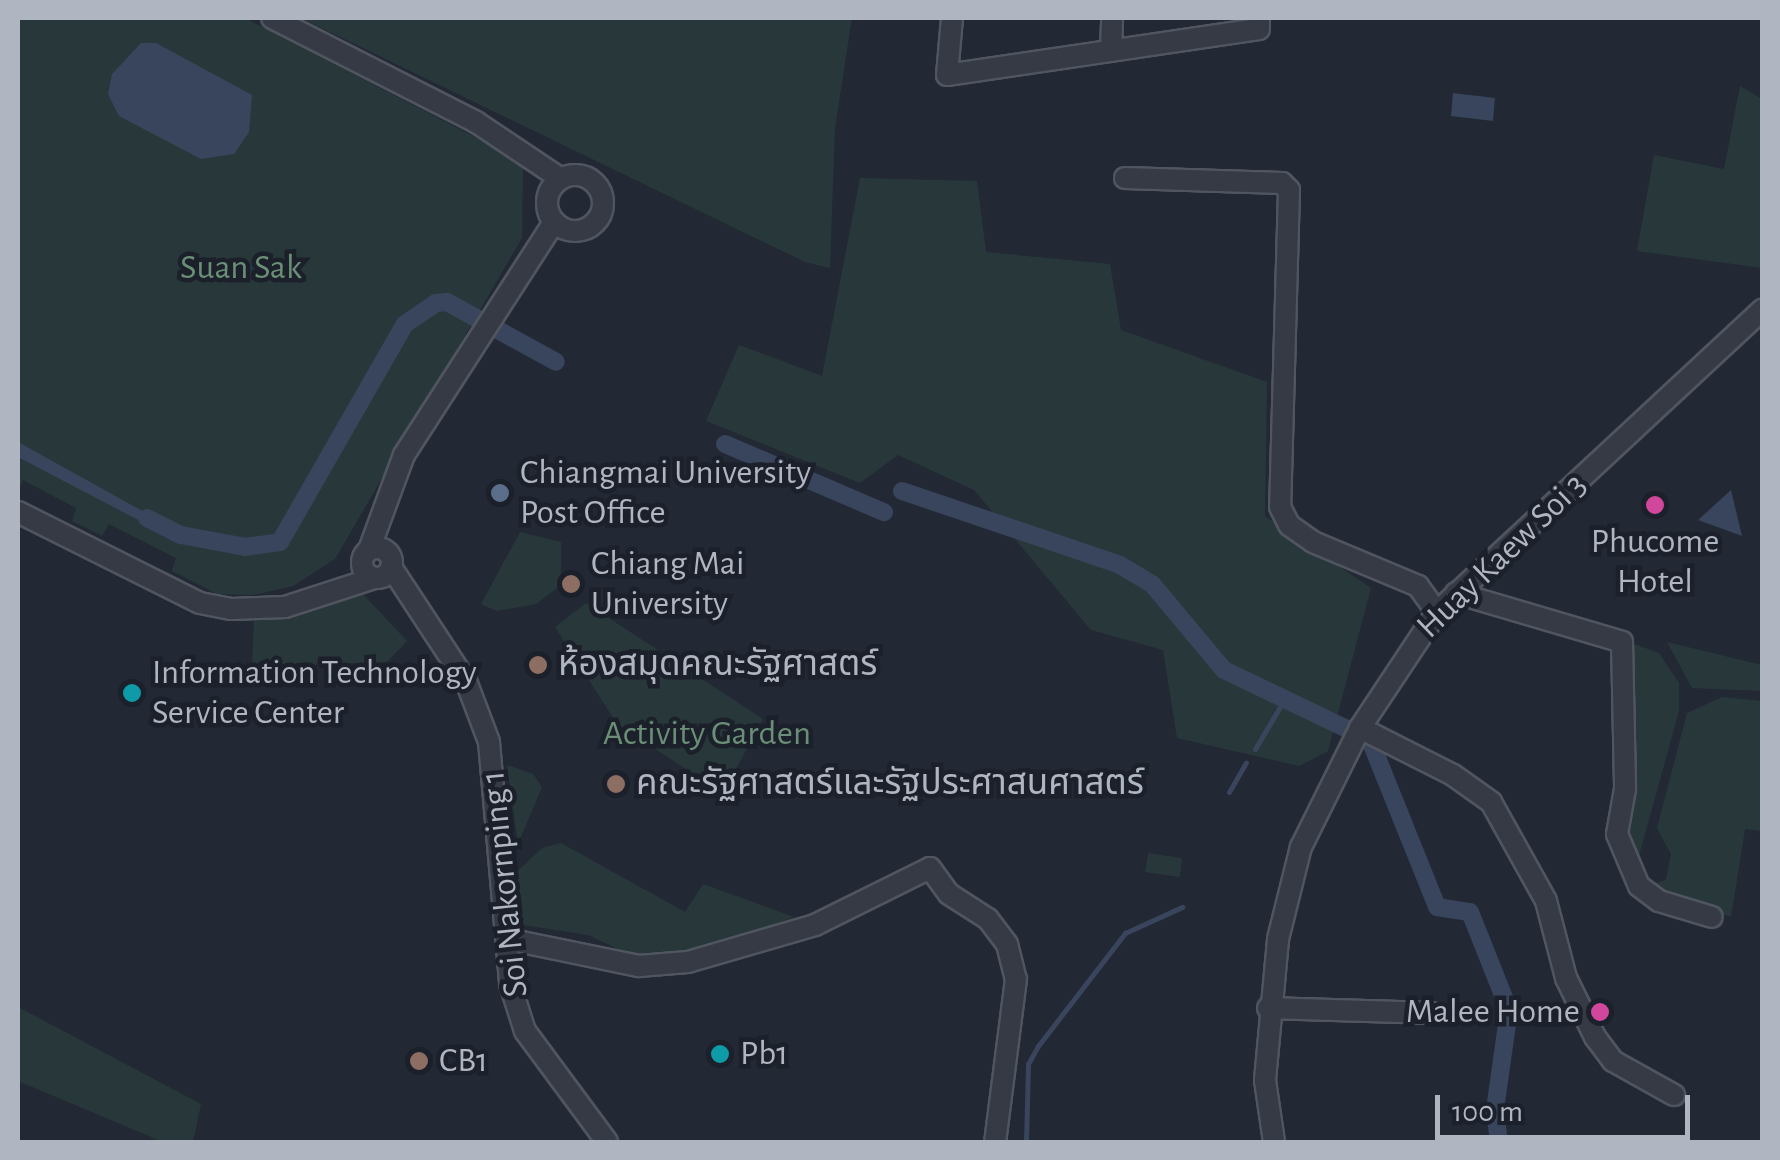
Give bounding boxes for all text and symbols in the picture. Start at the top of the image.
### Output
park label: Suan Sak [180,247,302,289]
place label: Chiangmai University Post Office [520,452,811,534]
street label: Huay Kaew Soi 3 [1408,464,1596,648]
marker: Chiangmai University Post Office [489,482,511,504]
marker: Phucome Hotel [1644,494,1666,516]
place label: Phucome Hotel [1591,521,1719,603]
place label: Chiang Mai University [591,543,744,625]
marker: Chiang Mai University [560,573,582,595]
place label: ห้องสมุดคณะรัฐศาสตร์ [558,644,877,686]
place label: Information Technology Service Center [152,652,477,734]
marker: ห้องสมุดคณะรัฐศาสตร์ [527,654,549,676]
marker: Information Technology Service Center [121,682,143,704]
park label: Activity Garden [603,713,811,755]
place label: คณะรัฐศาสตร์และรัฐประศาสนศาสตร์ [636,763,1144,805]
street label: Soi Nakornping 1 [472,769,538,999]
marker: คณะรัฐศาสตร์และรัฐประศาสนศาสตร์ [605,773,627,795]
place label: Malee Home [1406,991,1580,1033]
marker: Malee Home [1589,1001,1611,1023]
place label: Pb1 [740,1033,788,1075]
place label: CB1 [439,1040,488,1082]
marker: Pb1 [709,1043,731,1065]
marker: CB1 [408,1050,430,1072]
scale bar [1440,1075,1695,1137]
text: 100 m [1452,1097,1523,1127]

